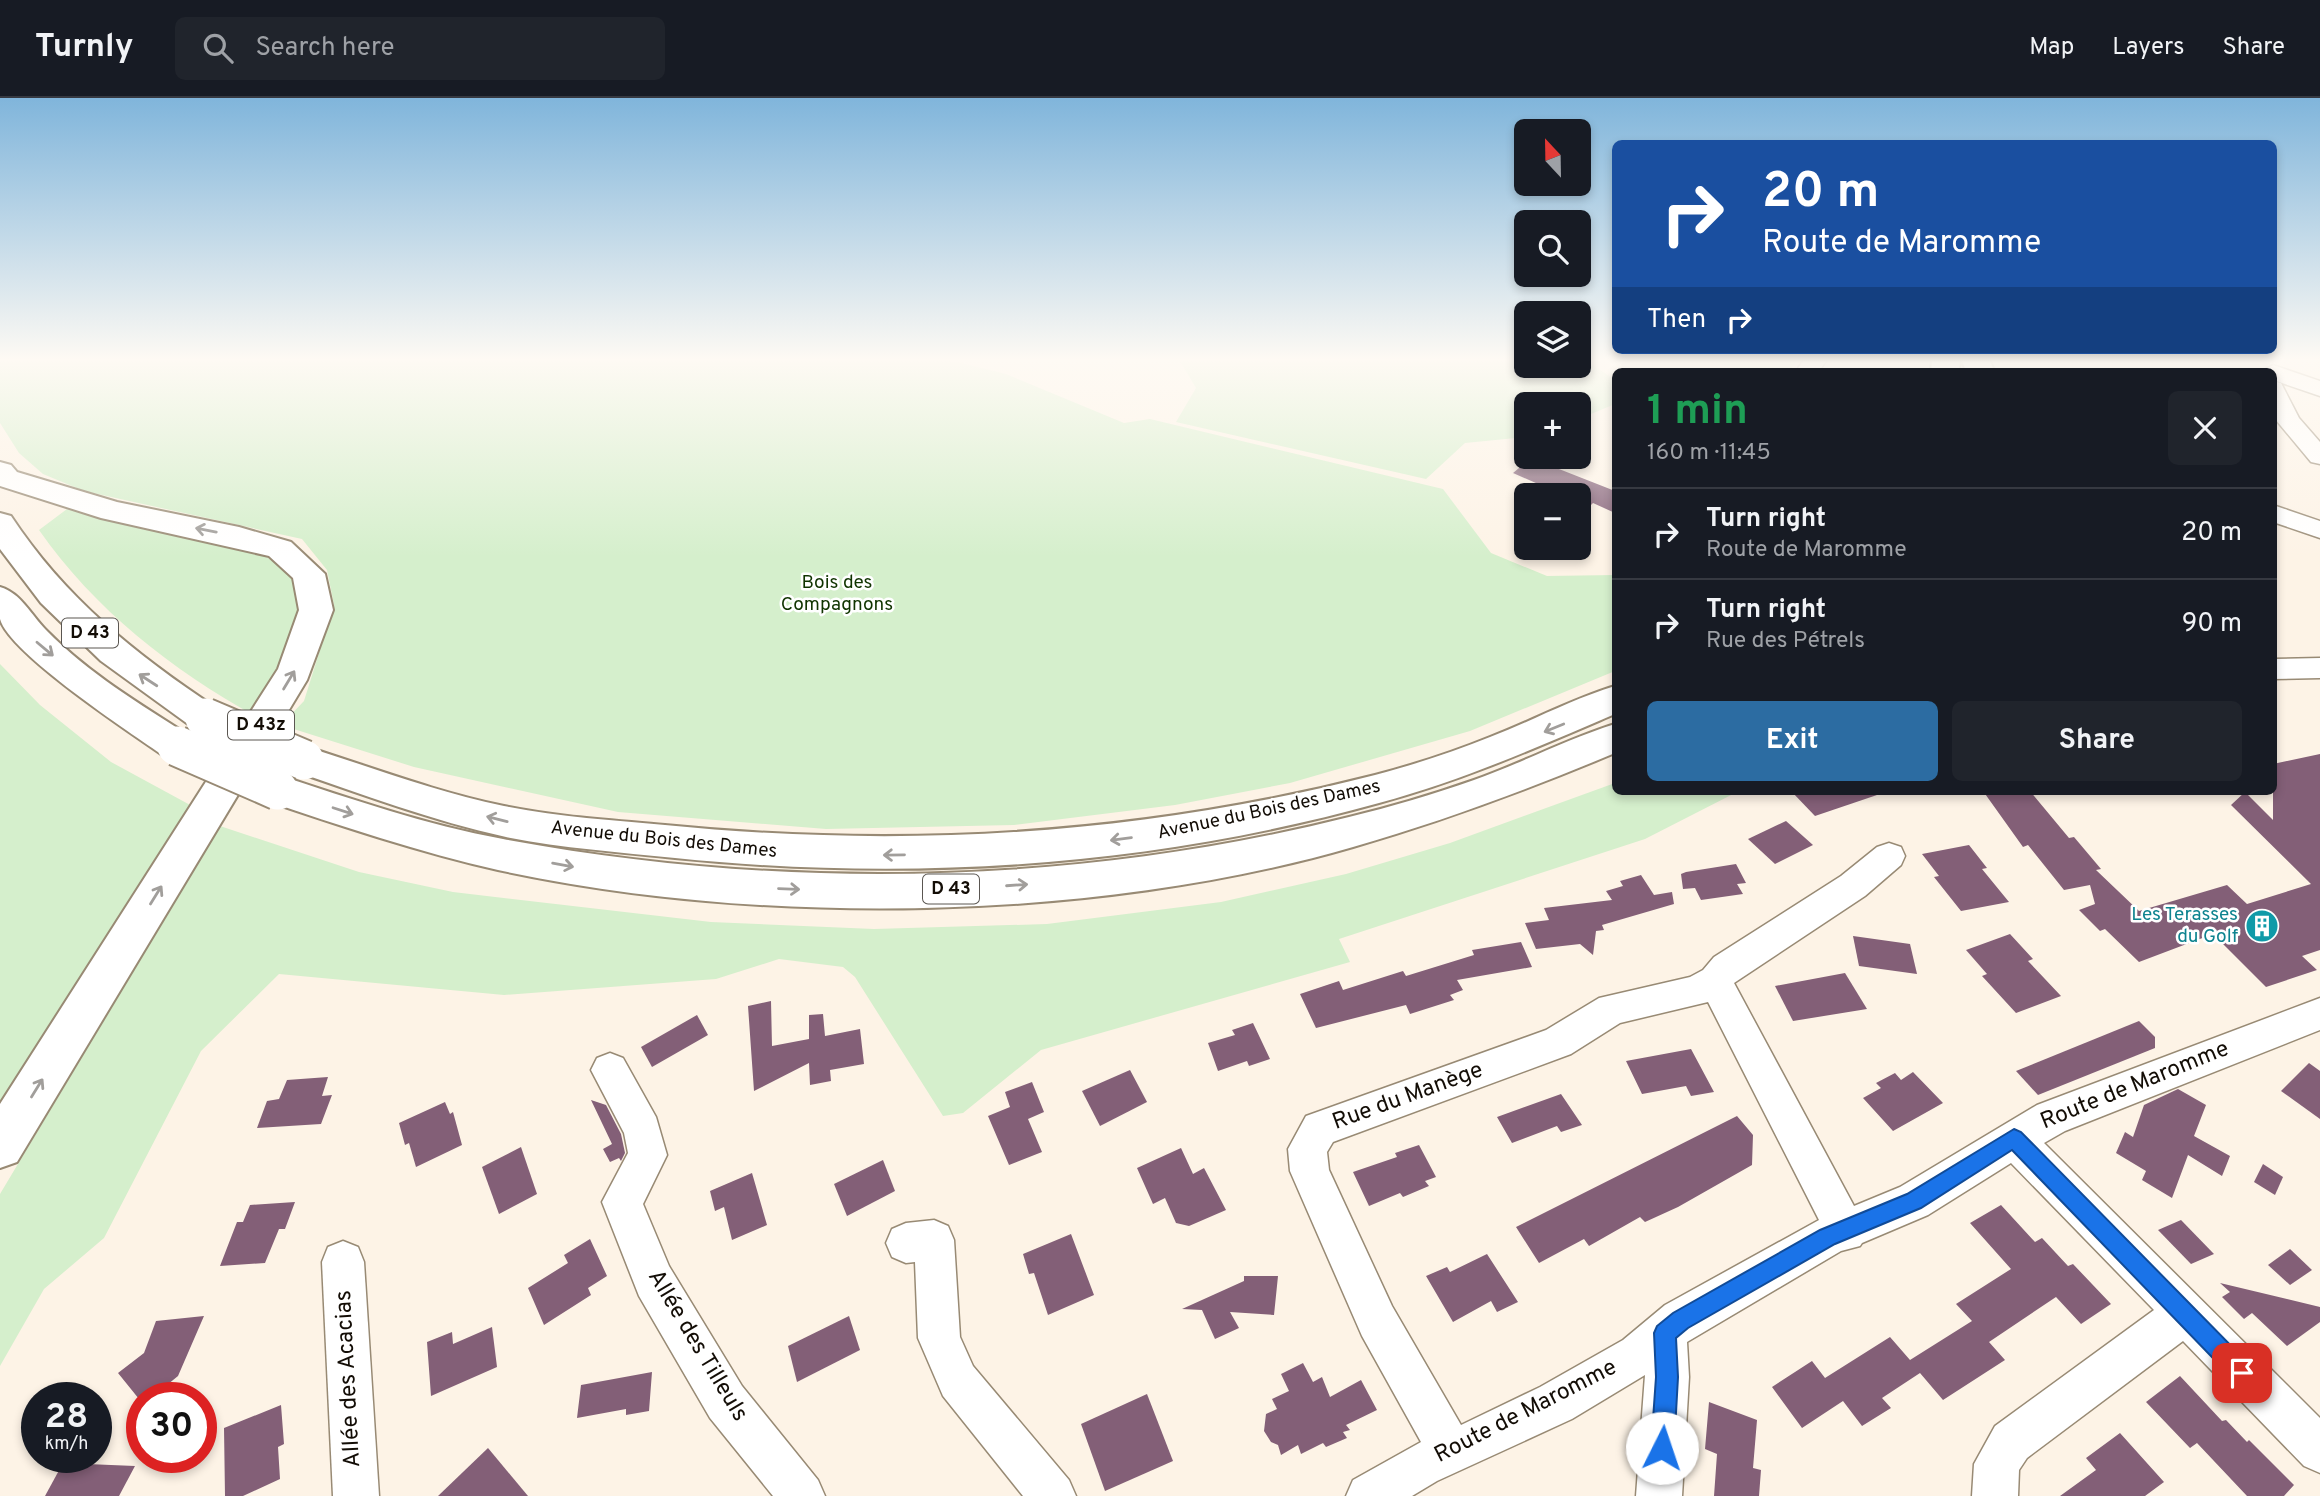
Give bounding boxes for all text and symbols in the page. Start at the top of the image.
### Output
search box [175,17,665,80]
text: Turnly [35,27,133,69]
icon: search [199,29,237,67]
text: Search here [255,32,394,65]
text: Map [2029,33,2074,63]
text: Layers [2112,33,2184,63]
text: Share [2222,33,2285,63]
north arrow [1514,119,1591,196]
map controls [1514,119,1591,560]
text: 20 m [1762,163,1879,225]
icon: right [1647,168,1738,259]
button: search [1514,210,1591,287]
text: Route de Maromme [1762,224,2041,264]
button: layers [1514,301,1591,378]
icon: right [1720,301,1758,339]
text: Then [1647,304,1706,337]
text: 1 min [1647,386,1748,439]
button: close [2168,391,2242,465]
button: + [1514,392,1591,469]
text: 160 m · 11:45 [1647,439,1771,468]
button: − [1514,483,1591,560]
text: Turn right [1706,503,1826,536]
icon: right [1647,515,1685,553]
text: 20 m [2181,517,2242,550]
one-way arrow [195,523,218,537]
text: Route de Maromme [1706,536,1907,565]
park label: Bois des Compagnons [781,571,893,617]
text: Turn right [1706,594,1826,627]
icon: right [1647,606,1685,644]
text: 90 m [2182,608,2242,641]
road number: D 43 [62,618,118,648]
text: Rue des Pétrels [1706,627,1865,656]
one-way arrow [36,641,54,657]
one-way arrow [282,671,296,691]
one-way arrow [138,673,158,687]
button: Exit [1647,701,1938,781]
button: Share [1952,701,2242,781]
road number: D 43z [228,710,294,740]
one-way arrow [1543,723,1565,736]
street label: Avenue du Bois des Dames [1155,775,1383,845]
one-way arrow [331,806,353,818]
one-way arrow [487,812,509,825]
street label: Avenue du Bois des Dames [550,816,778,864]
one-way arrow [1110,832,1133,845]
one-way arrow [883,848,906,861]
one-way arrow [551,859,574,872]
road number: D 43 [923,874,979,904]
one-way arrow [1005,878,1028,891]
one-way arrow [778,882,801,895]
one-way arrow [150,885,164,905]
place label: Les Terasses du Golf [2131,903,2239,949]
building icon: Les Terasses du Golf [2243,907,2281,945]
street label: Route de Maromme [2037,1035,2233,1137]
street label: Rue du Manège [1329,1056,1487,1138]
one-way arrow [30,1079,44,1099]
street label: Allée des Tilleuls [640,1265,754,1427]
street label: Allée des Acacias [330,1290,368,1468]
pin [2212,1343,2272,1403]
street label: Route de Maromme [1430,1354,1622,1470]
icon: arrive [2223,1354,2261,1392]
speed limit sign: 30 [126,1382,217,1473]
text: 28 [45,1396,88,1440]
position arrow [1625,1411,1699,1485]
text: km/h [45,1433,88,1456]

